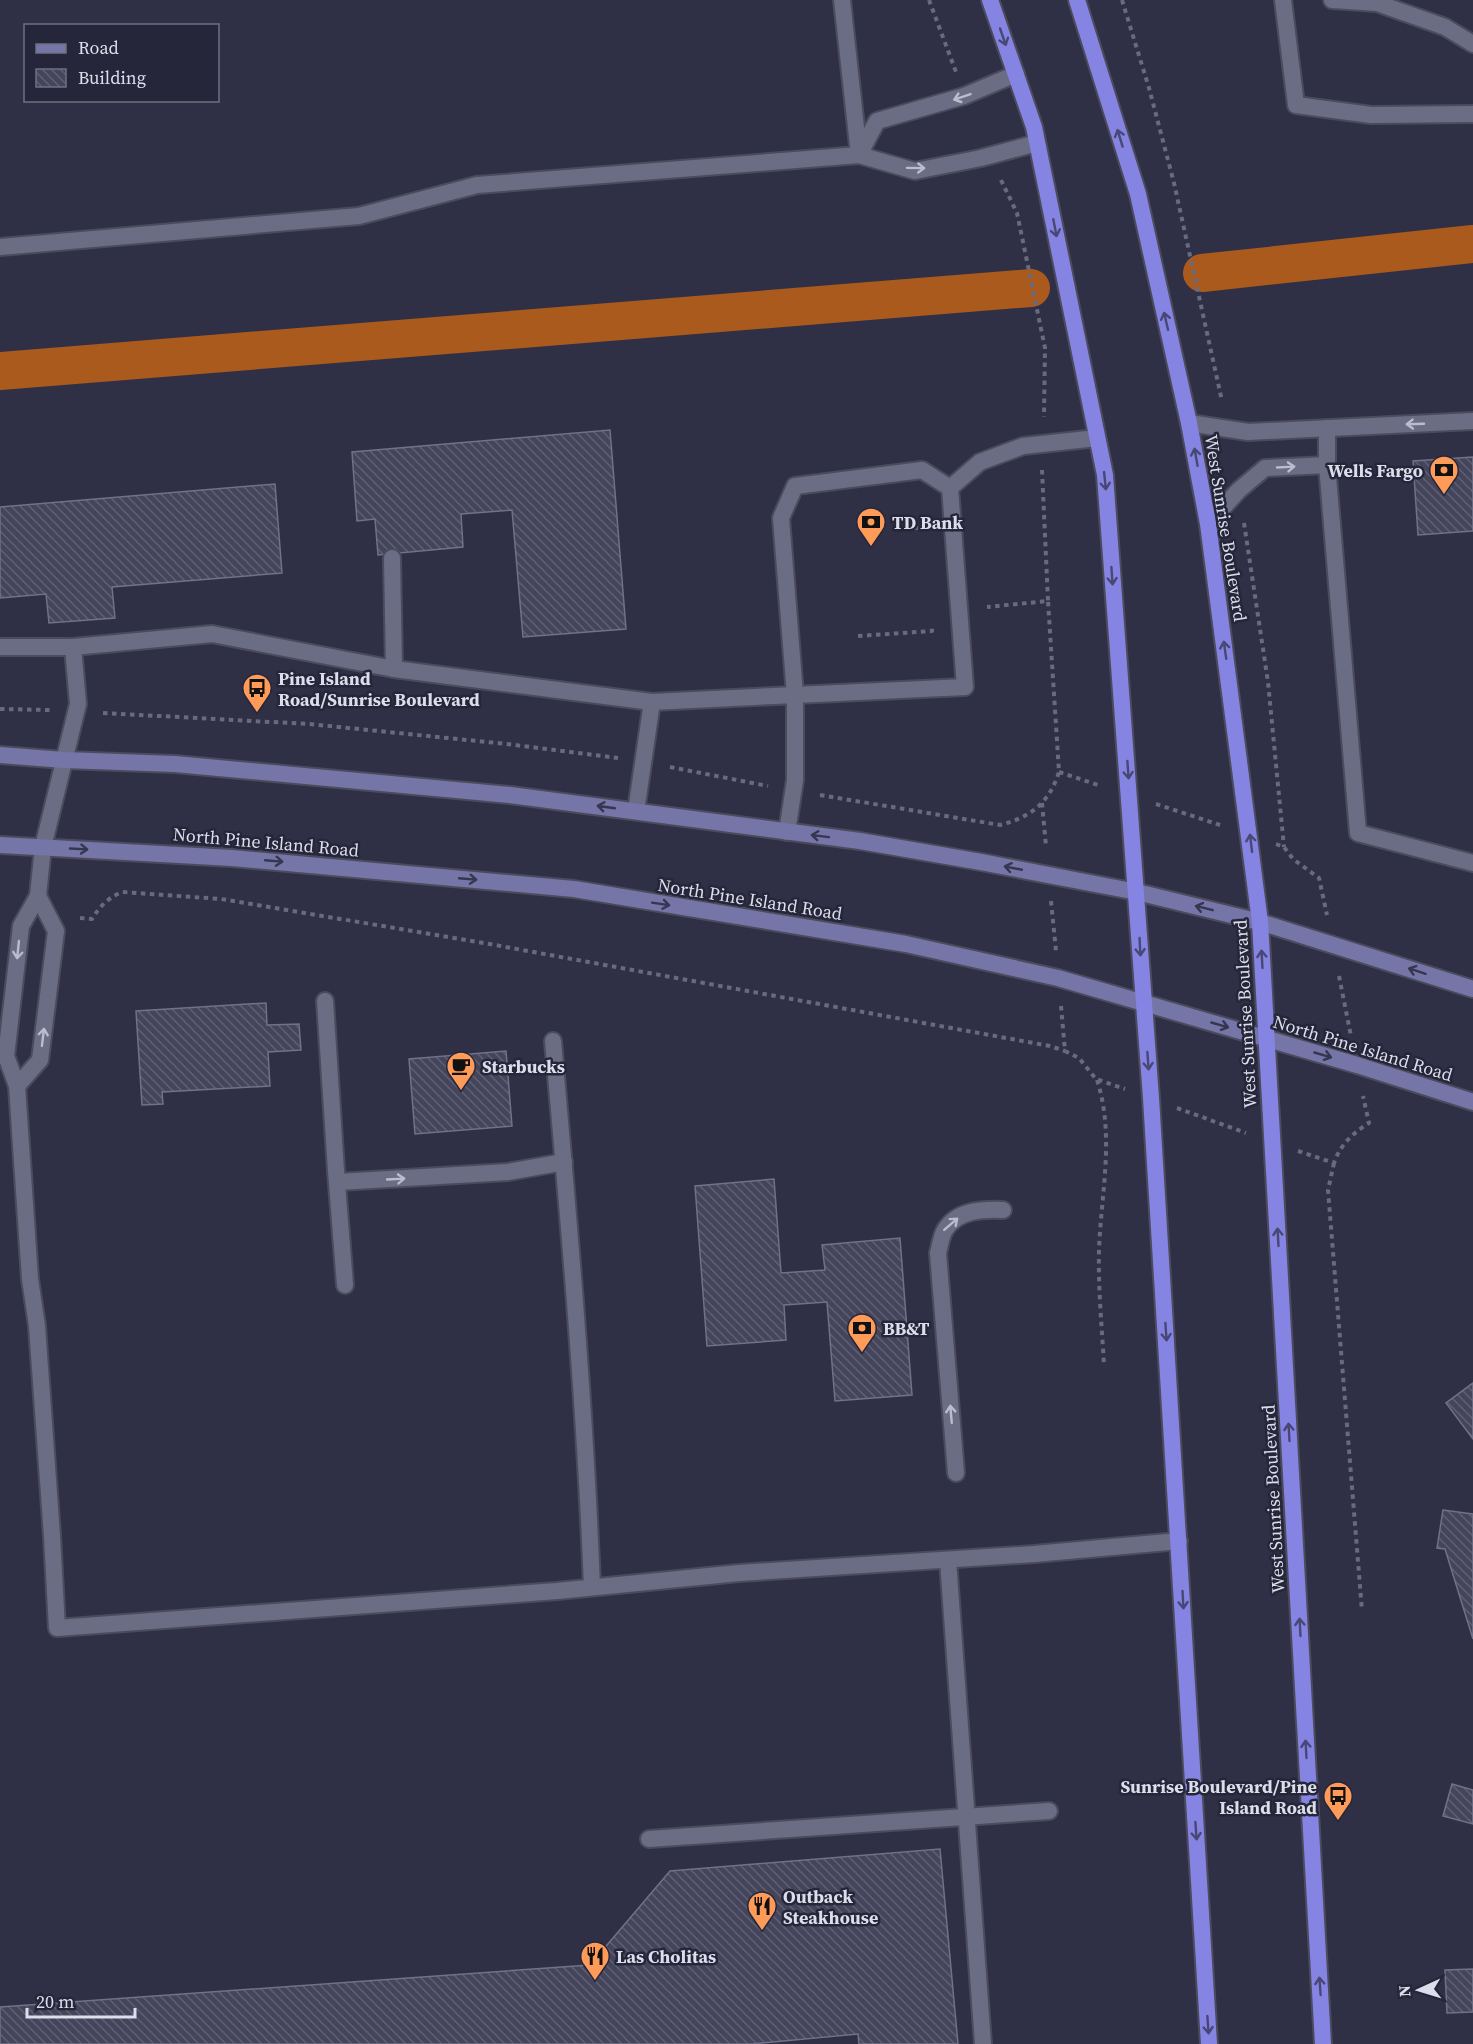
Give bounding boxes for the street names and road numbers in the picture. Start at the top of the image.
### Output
street label: West Sunrise Boulevard [1199,433,1253,623]
street label: North Pine Island Road [172,821,360,863]
street label: North Pine Island Road [656,872,844,926]
street label: West Sunrise Boulevard [1228,919,1262,1109]
street label: North Pine Island Road [1270,1009,1456,1087]
street label: West Sunrise Boulevard [1256,1404,1290,1594]

